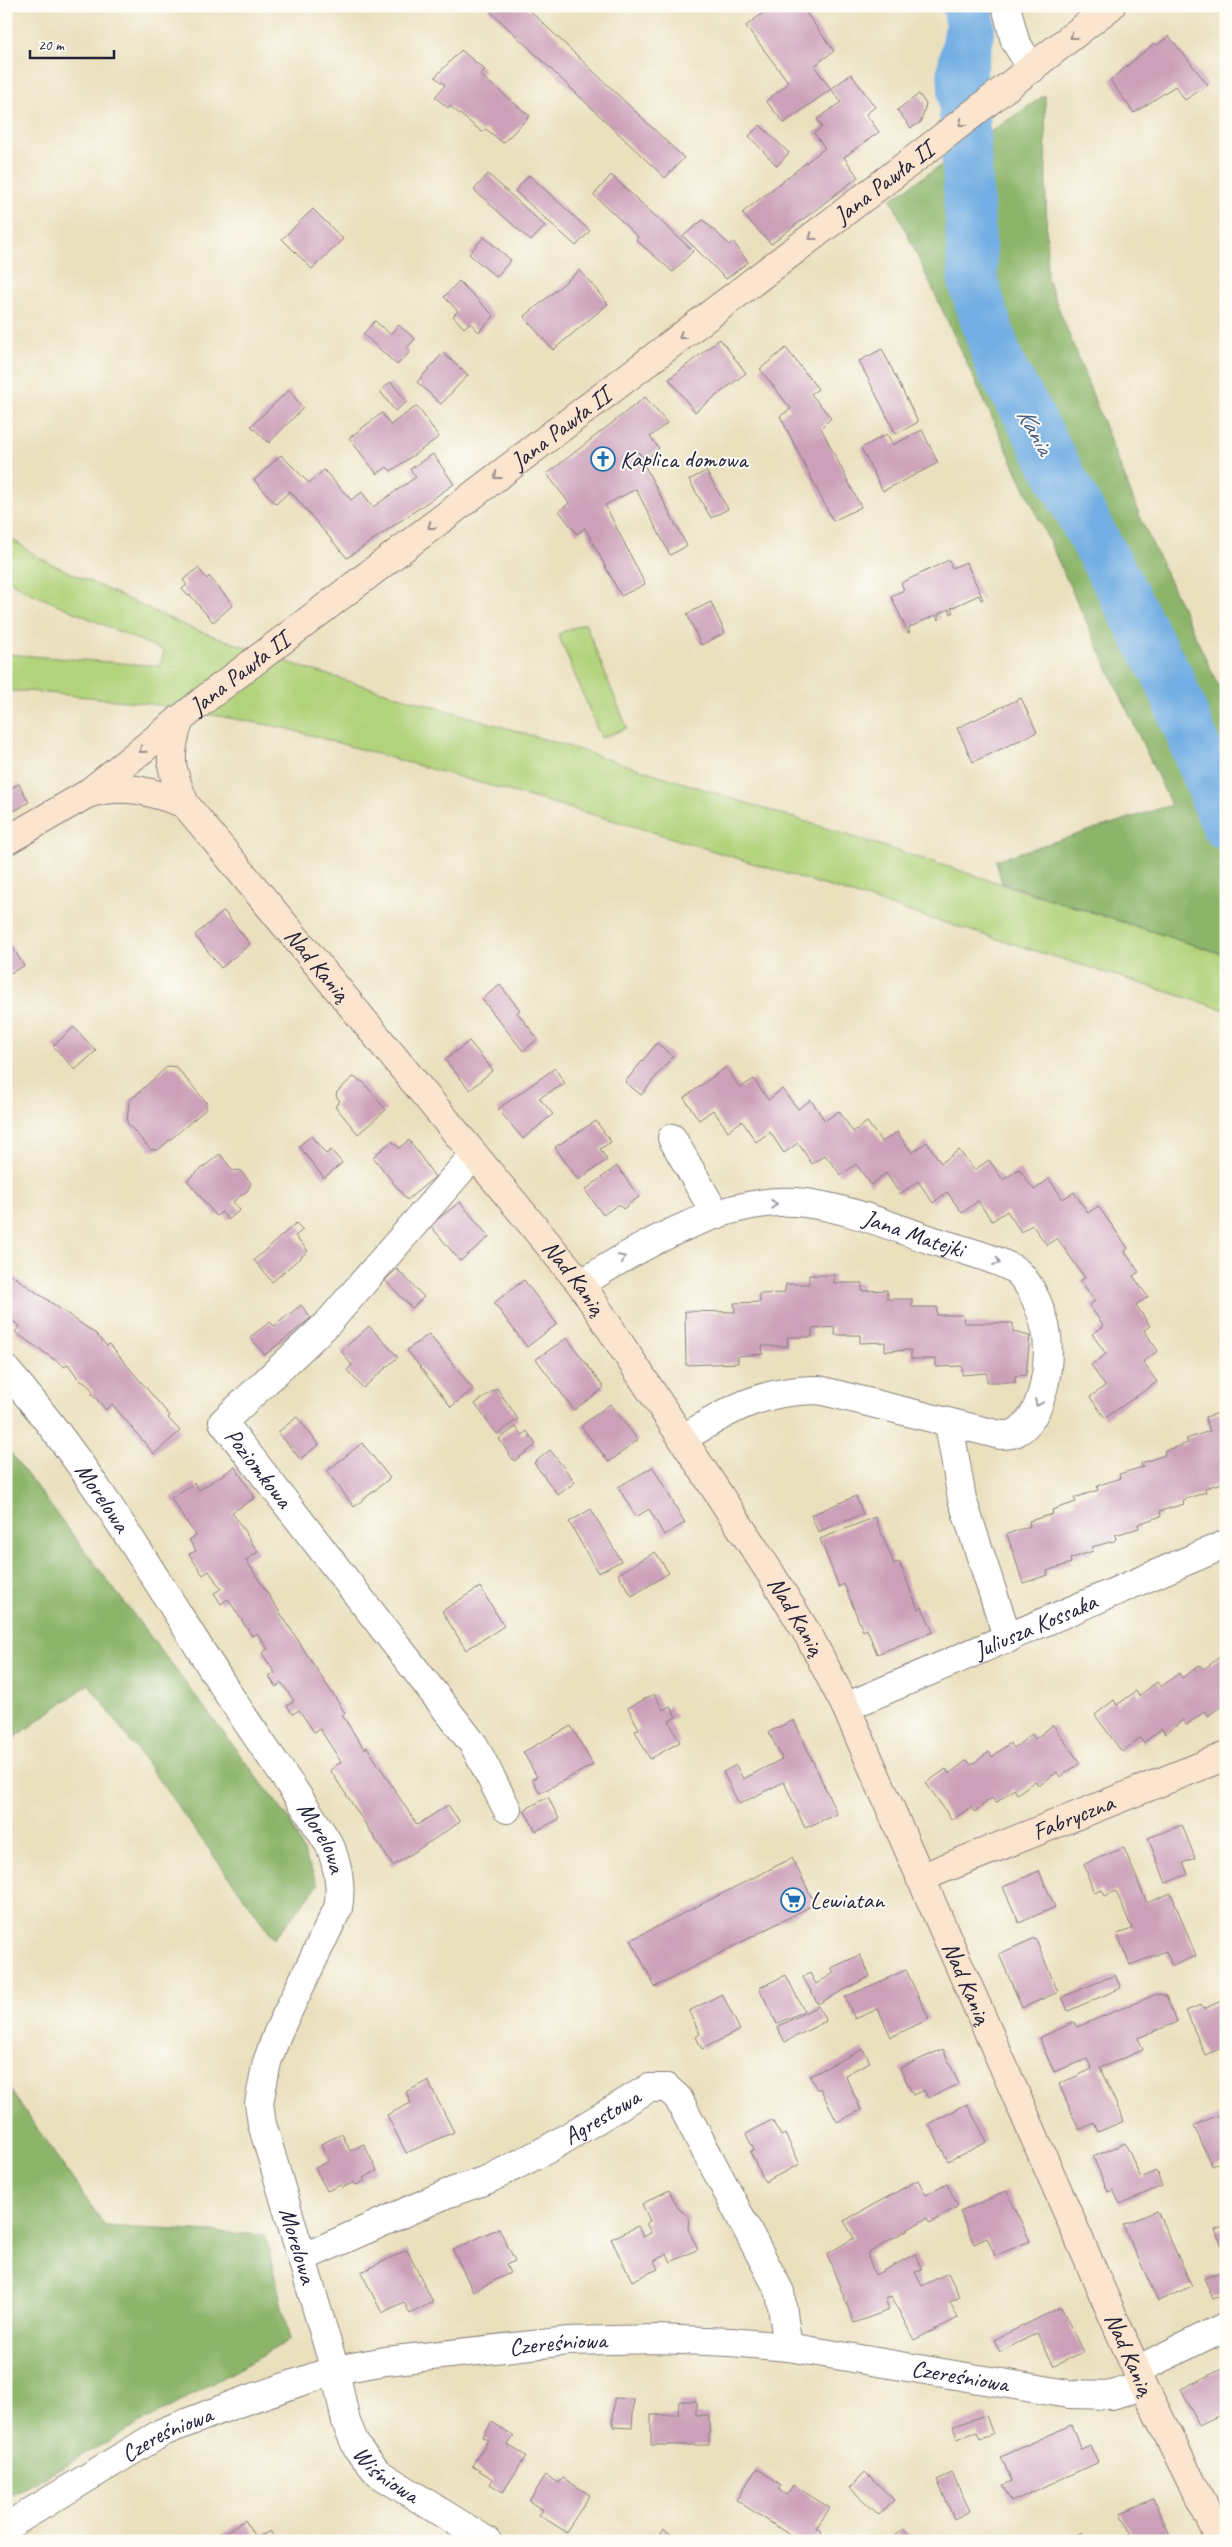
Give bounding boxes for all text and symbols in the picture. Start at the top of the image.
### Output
scale bar [30,28,114,60]
one-way arrow [1070,31,1079,39]
text: 20 m [38,36,65,55]
one-way arrow [959,117,968,126]
street label: Jana Pawła II [827,132,944,231]
one-way arrow [809,232,818,240]
one-way arrow [679,330,688,338]
street label: Jana Pawła II [504,377,621,477]
water label: Kania [1009,402,1062,462]
place label: Kaplica domowa [620,444,749,474]
church icon: Kaplica domowa [590,446,616,472]
one-way arrow [493,470,503,479]
one-way arrow [428,521,437,529]
street label: Jana Pawła II [182,622,299,721]
one-way arrow [139,744,148,752]
street label: Nad Kanią [278,921,357,1008]
one-way arrow [770,1198,778,1209]
street label: Jana Matejki [859,1202,970,1265]
street label: Nad Kanią [536,1234,613,1322]
one-way arrow [617,1255,626,1265]
one-way arrow [992,1256,1001,1267]
one-way arrow [1034,1398,1045,1407]
street label: Poziomkowa [218,1422,300,1515]
street label: Morelowa [68,1457,138,1539]
street label: Nad Kanią [761,1571,832,1662]
street label: Juliusza Kossaka [969,1586,1103,1666]
street label: Fabryczna [1028,1787,1120,1847]
street label: Morelowa [291,1796,353,1877]
place label: Lewiatan [810,1885,885,1915]
supermarket icon: Lewiatan [780,1887,806,1913]
street label: Nad Kanią [936,1937,999,2030]
street label: Agrestowa [558,2081,647,2151]
street label: Morelowa [273,2204,324,2288]
street label: Nad Kanią [1098,2308,1161,2401]
street label: Czereśniowa [508,2325,609,2362]
street label: Czereśniowa [909,2353,1013,2399]
street label: Czereśniowa [115,2399,218,2469]
street label: Wiśniowa [346,2439,426,2511]

